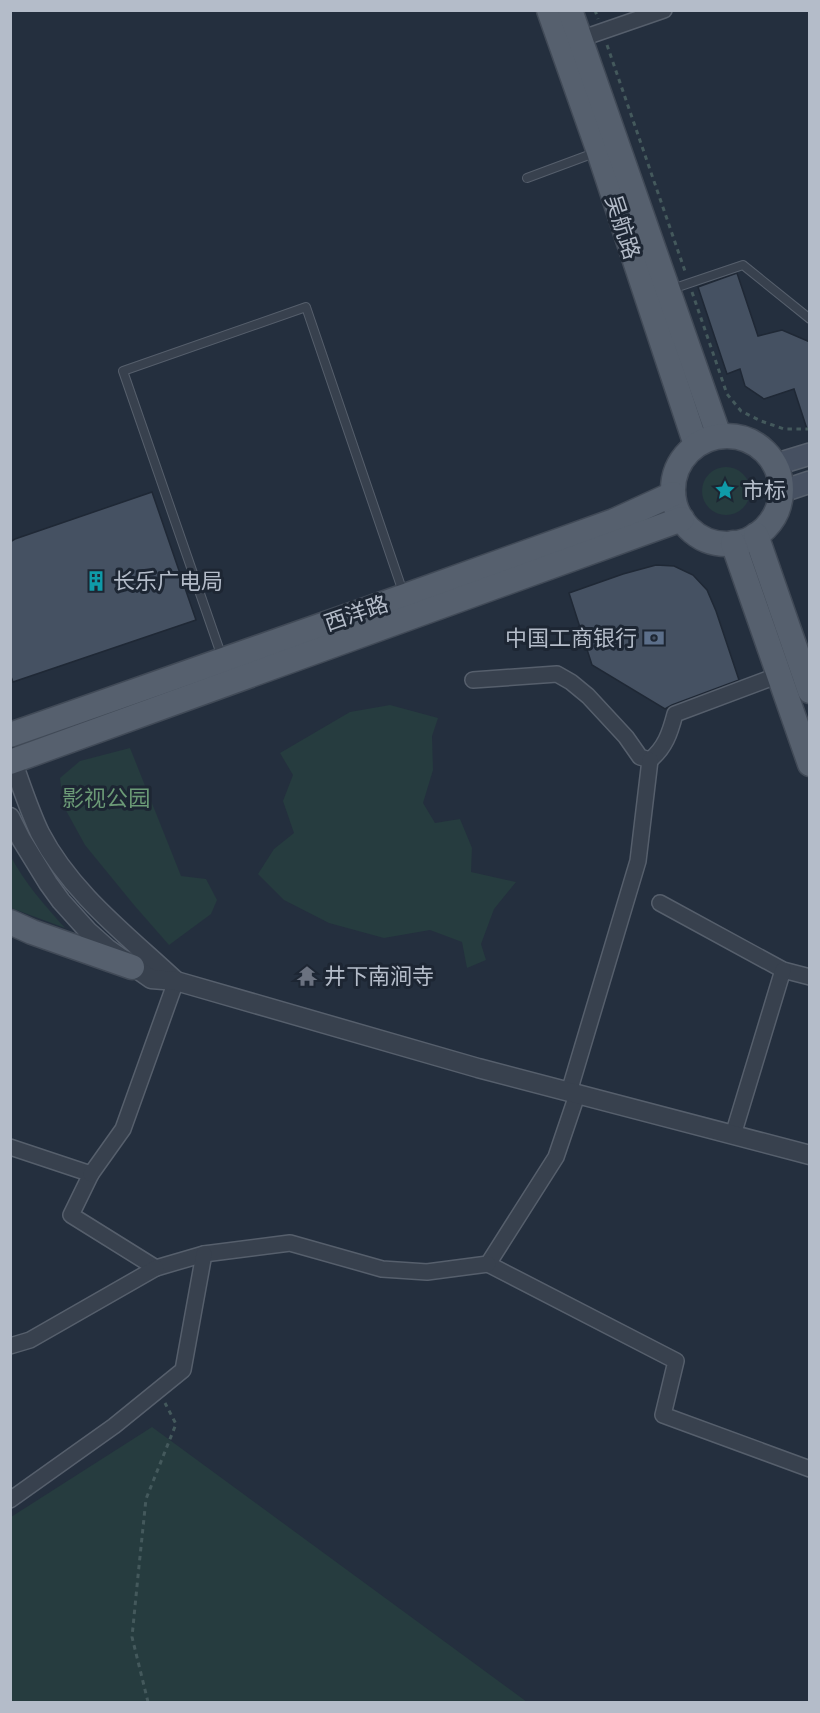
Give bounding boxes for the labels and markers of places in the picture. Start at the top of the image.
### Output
place icon: 市标 [713,478,737,502]
place label: 市标 [742,478,786,505]
building icon: 长乐广电局 [84,569,108,593]
place label: 长乐广电局 [113,569,223,596]
place label: 中国工商银行 [505,626,637,653]
bank icon: 中国工商银行 [642,626,666,650]
temple icon: 井下南涧寺 [295,964,319,988]
place label: 井下南涧寺 [324,964,434,991]

